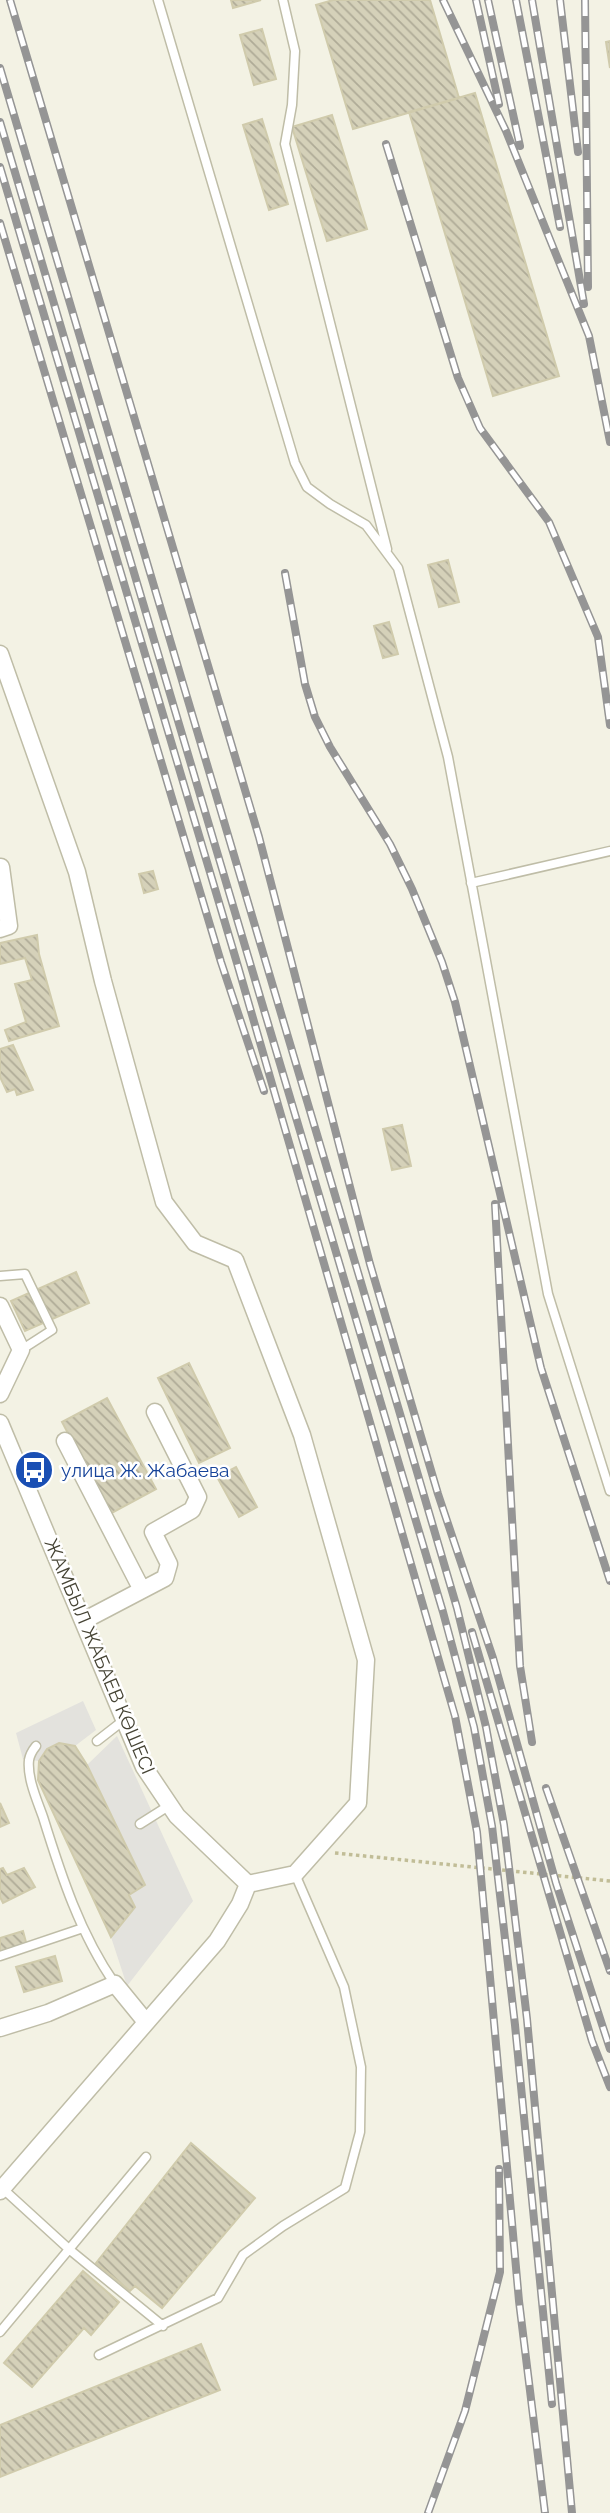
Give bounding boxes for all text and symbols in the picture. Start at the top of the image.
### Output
bus stop icon: улица Ж. Жабаева [13,1449,55,1491]
place label: улица Ж. Жабаева [61,1459,229,1481]
street label: ЖАМБЫЛ ЖАБАЕВ КӨШЕСІ [40,1535,160,1777]

